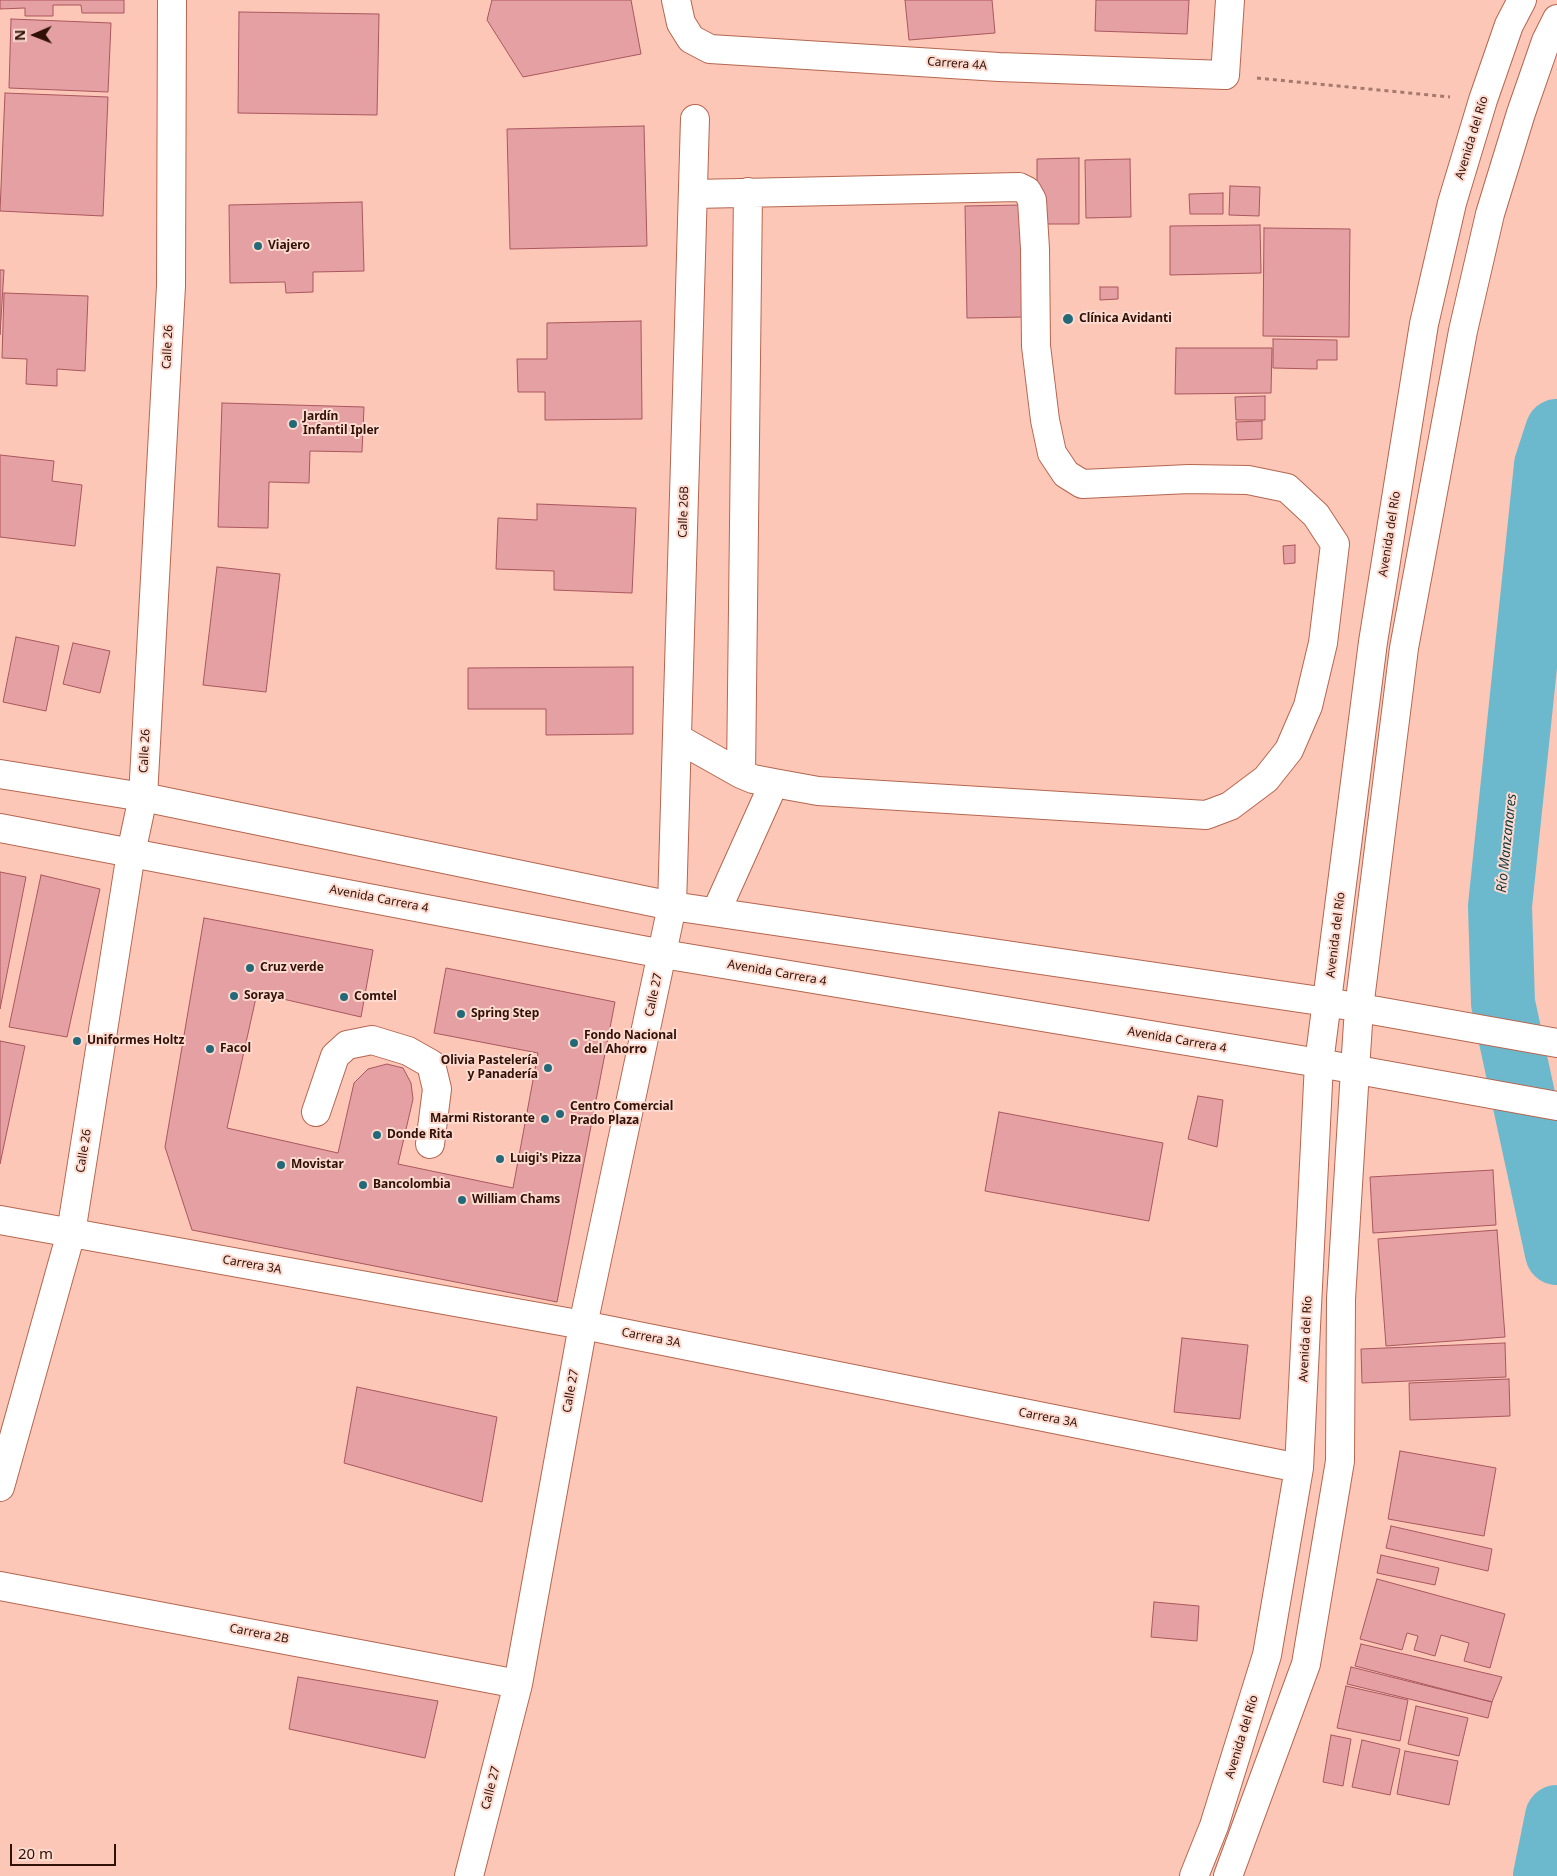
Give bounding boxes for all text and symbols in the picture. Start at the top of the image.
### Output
north arrow [10,10,60,60]
text: N [10,29,29,41]
street label: Carrera 4A [927,55,987,73]
street label: Avenida del Río [1452,95,1492,181]
place label: Viajero [268,239,310,253]
marker: Viajero [252,240,264,252]
marker: Clínica Avidanti [1061,312,1075,326]
place label: Clínica Avidanti [1079,312,1172,326]
street label: Calle 26 [160,325,176,369]
place label: Jardín Infantil Ipler [303,410,379,438]
marker: Jardín Infantil Ipler [287,418,299,430]
street label: Calle 26B [676,486,692,538]
street label: Avenida del Río [1376,490,1404,578]
street label: Calle 26 [137,729,153,773]
water label: Río Manzanares [1493,793,1521,893]
street label: Avenida Carrera 4 [328,882,430,916]
street label: Avenida del Río [1324,891,1348,979]
street label: Avenida Carrera 4 [726,957,828,989]
place label: Cruz verde [260,961,324,975]
marker: Cruz verde [244,962,256,974]
street label: Calle 27 [642,972,666,1018]
place label: Soraya [244,989,284,1003]
marker: Soraya [228,990,240,1002]
place label: Comtel [354,990,397,1004]
marker: Comtel [338,991,350,1003]
place label: Spring Step [471,1007,539,1021]
marker: Spring Step [455,1008,467,1020]
street label: Avenida Carrera 4 [1126,1024,1228,1056]
place label: Fondo Nacional del Ahorro [584,1029,677,1057]
place label: Uniformes Holtz [87,1034,184,1048]
marker: Uniformes Holtz [71,1035,83,1047]
marker: Fondo Nacional del Ahorro [568,1037,580,1049]
place label: Facol [220,1042,251,1056]
marker: Facol [204,1043,216,1055]
place label: Olivia Pastelería y Panadería [441,1054,538,1082]
marker: Olivia Pastelería y Panadería [542,1062,554,1074]
place label: Centro Comercial Prado Plaza [570,1100,673,1128]
marker: Centro Comercial Prado Plaza [554,1108,566,1120]
place label: Marmi Ristorante [430,1112,535,1126]
marker: Marmi Ristorante [539,1113,551,1125]
street label: Calle 26 [73,1128,95,1174]
place label: Donde Rita [387,1128,453,1142]
marker: Donde Rita [371,1129,383,1141]
place label: Luigi's Pizza [510,1152,581,1166]
marker: Luigi's Pizza [494,1153,506,1165]
place label: Movistar [291,1158,344,1172]
marker: Movistar [275,1159,287,1171]
place label: Bancolombia [373,1178,451,1192]
marker: Bancolombia [357,1179,369,1191]
place label: William Chams [472,1193,560,1207]
marker: William Chams [456,1194,468,1206]
street label: Carrera 3A [221,1253,283,1277]
street label: Avenida del Río [1297,1295,1315,1383]
street label: Carrera 3A [620,1325,682,1351]
street label: Calle 27 [560,1368,582,1414]
street label: Carrera 3A [1017,1405,1079,1431]
street label: Carrera 2B [228,1621,290,1647]
street label: Avenida del Río [1222,1694,1262,1780]
street label: Calle 27 [479,1765,503,1811]
scale bar [12,1834,119,1866]
text: 20 m [18,1843,53,1863]

